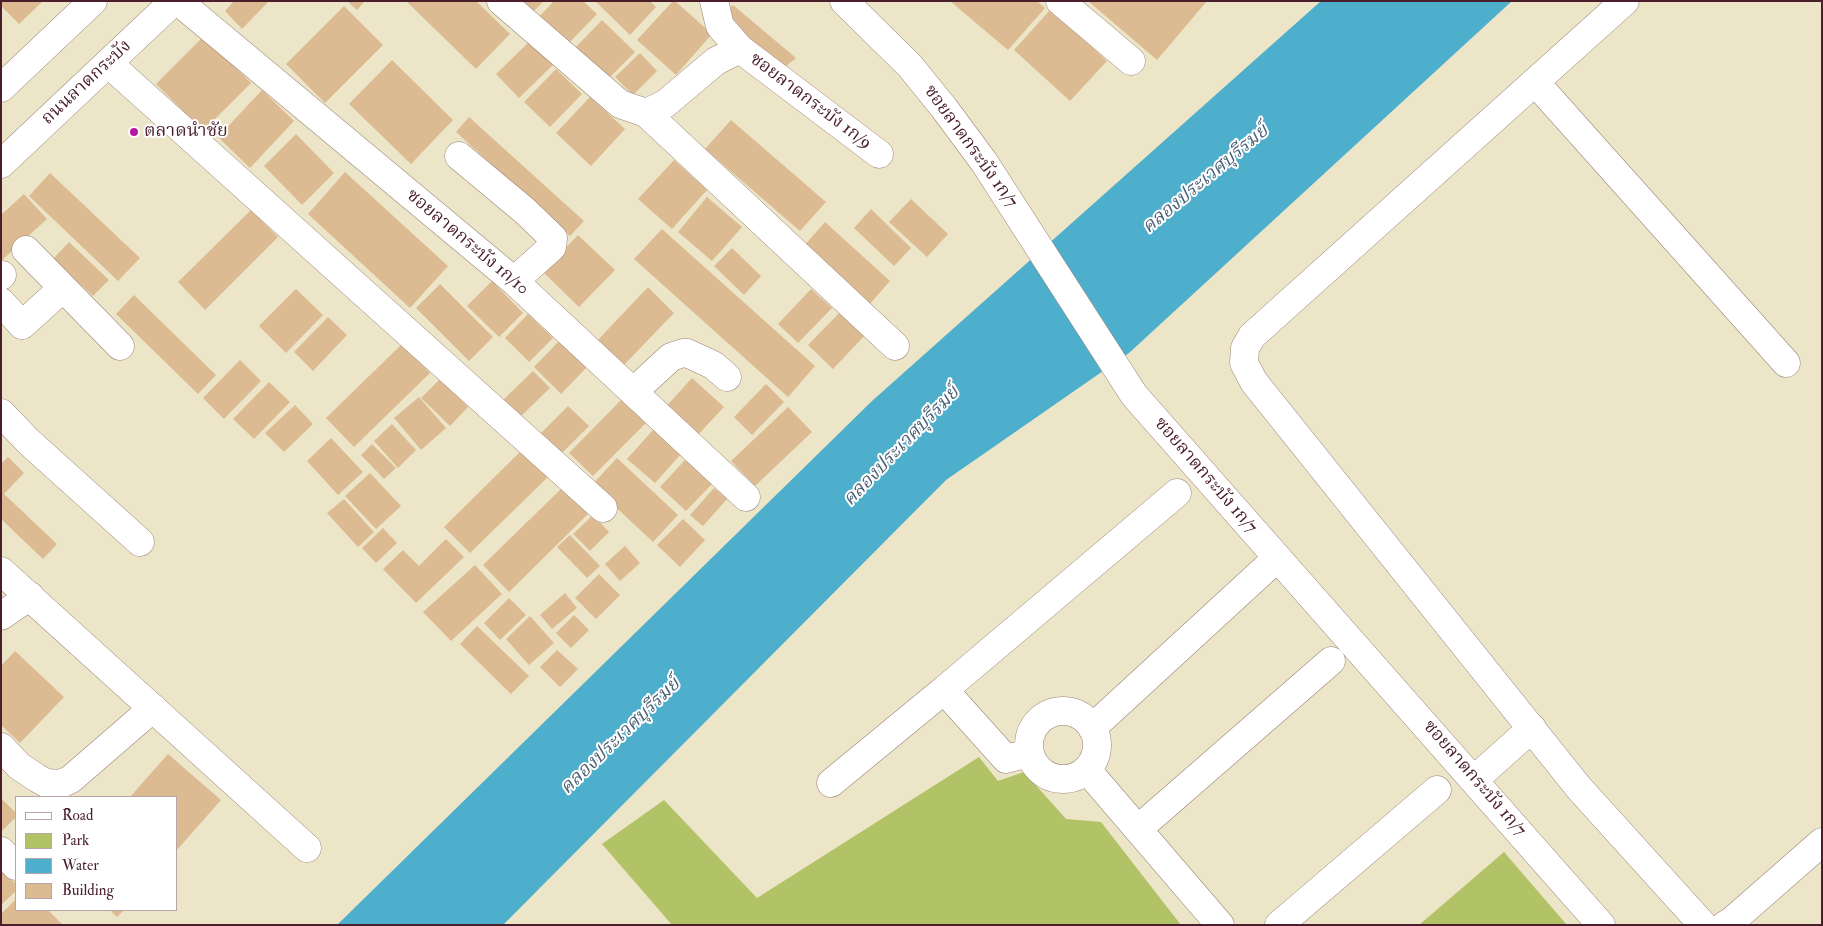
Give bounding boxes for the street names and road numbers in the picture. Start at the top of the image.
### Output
street label: ถนนลาดกระบัง [38,36,136,130]
street label: ซอยลาดกระบัง 1ก/9 [745,49,875,155]
street label: ซอยลาดกระบัง 1ก/7 [918,81,1022,213]
street label: ซอยลาดกระบัง 1ก/10 [401,185,533,301]
street label: ซอยลาดกระบัง 1ก/7 [1149,414,1261,538]
street label: ซอยลาดกระบัง 1ก/7 [1418,717,1530,841]

